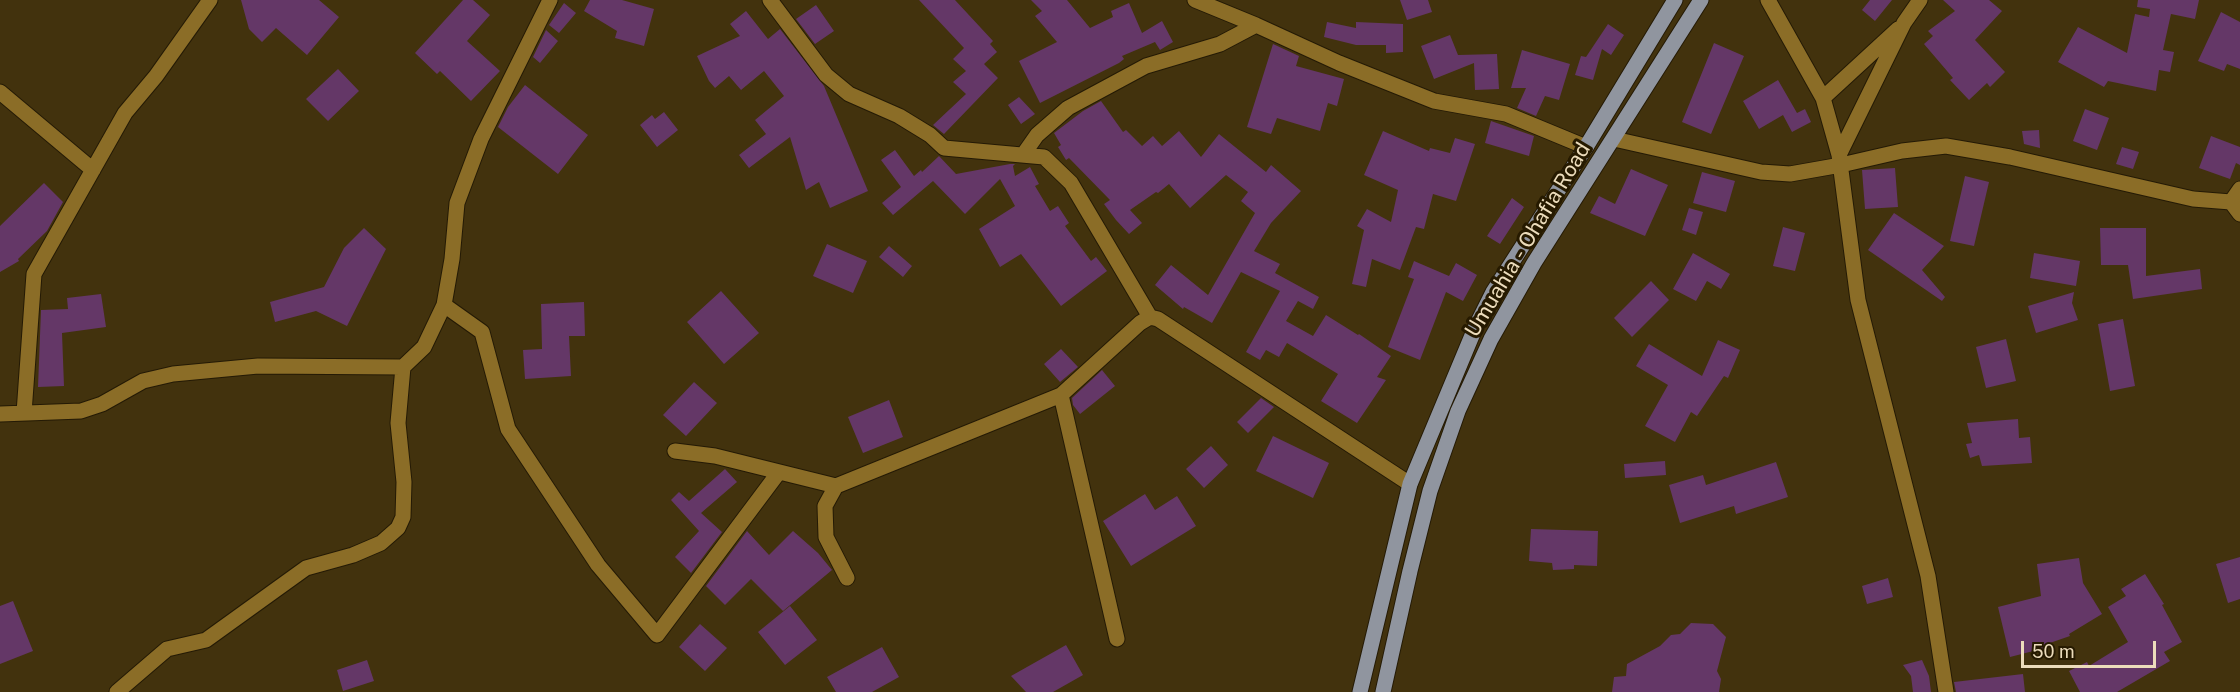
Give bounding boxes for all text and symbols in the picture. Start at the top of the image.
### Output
street label: Umuahia - Ohafia Road [1460,138,1596,342]
scale bar [2024,629,2159,667]
text: 50 m [2032,641,2075,662]

